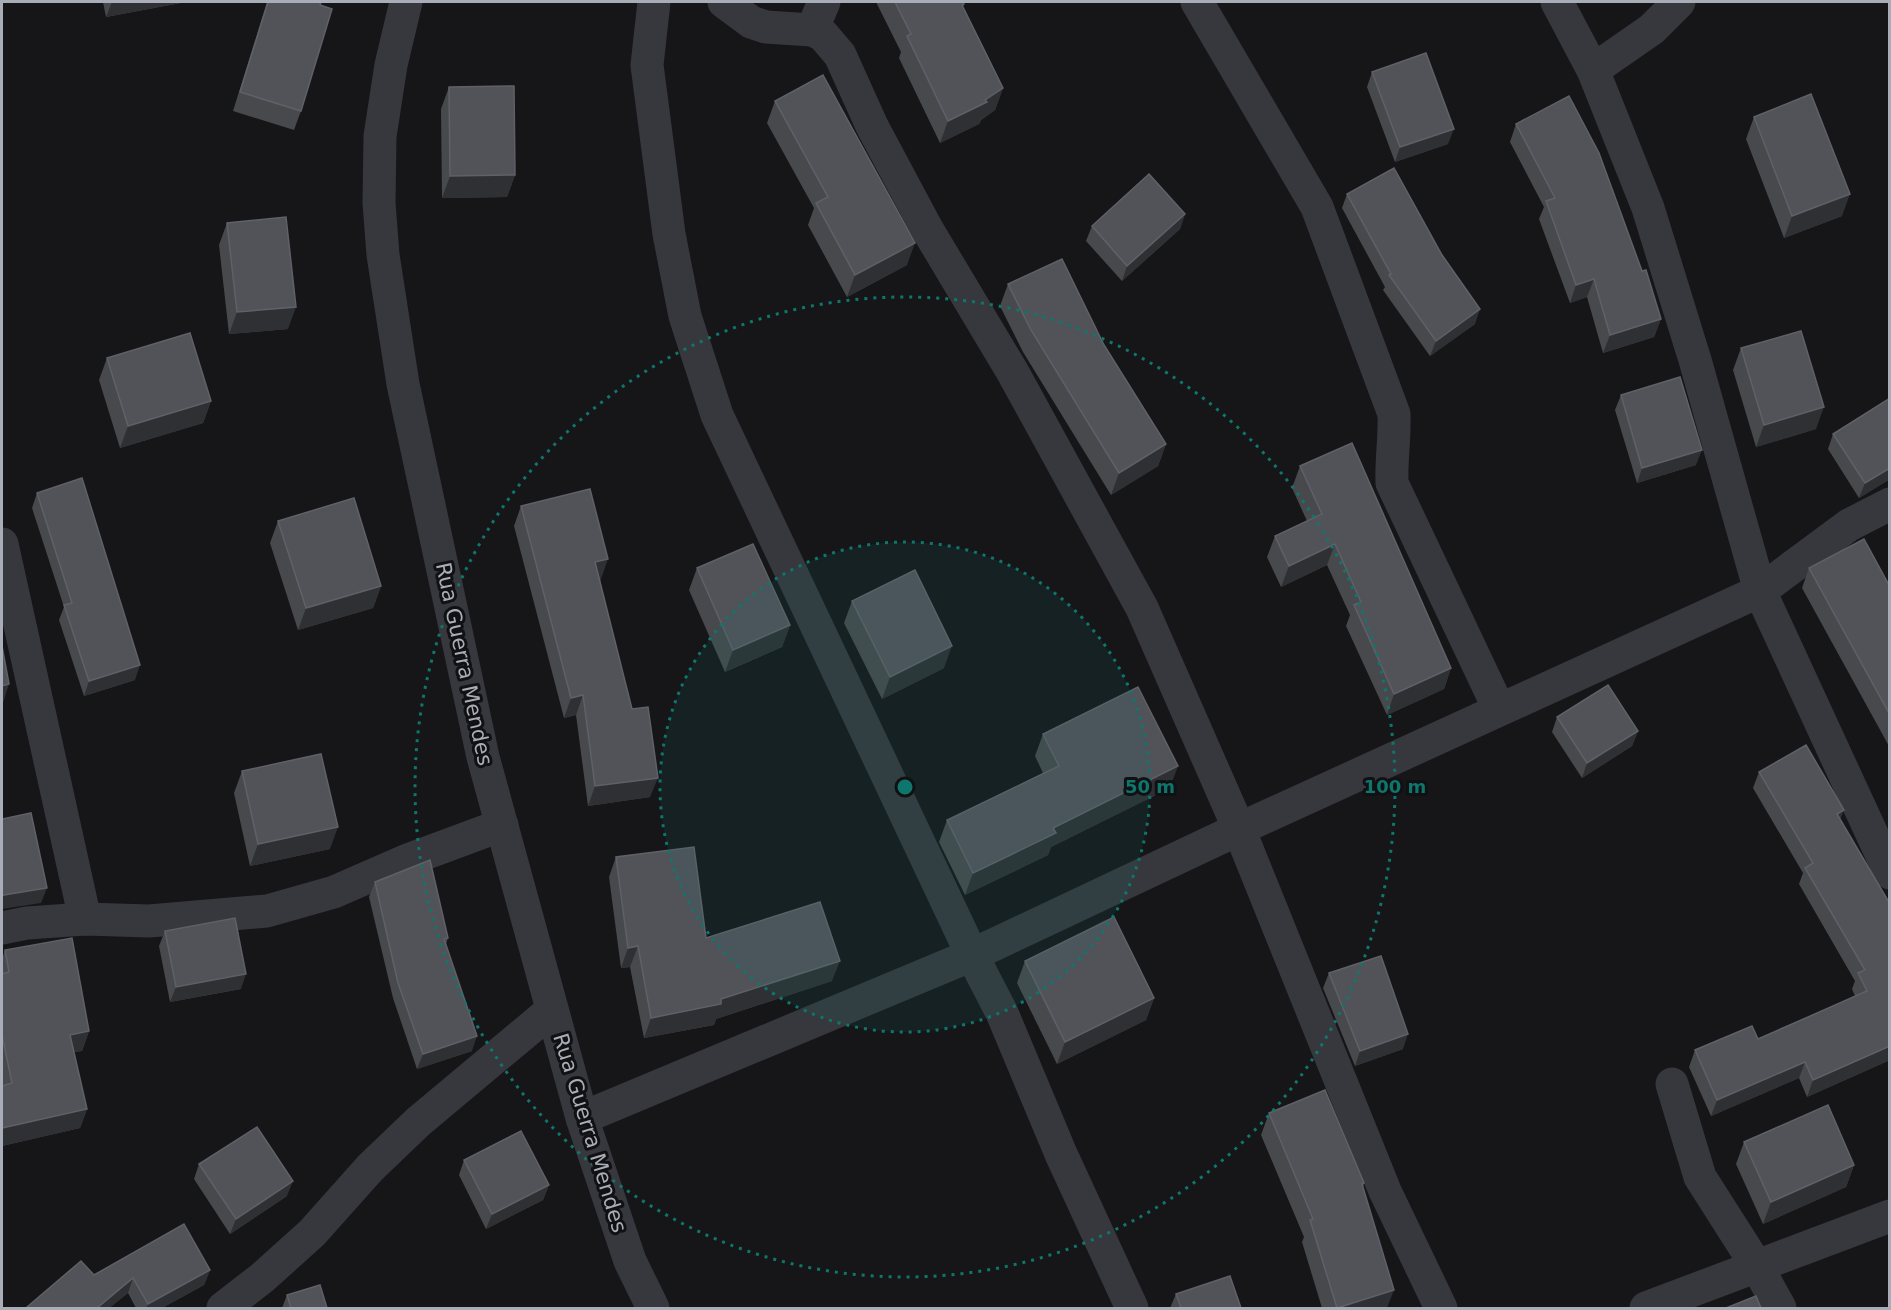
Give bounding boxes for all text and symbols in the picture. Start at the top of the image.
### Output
street label: Rua Guerra Mendes [431,560,497,768]
text: 50 m [1125,776,1175,797]
text: 100 m [1364,776,1426,797]
centre of rings [895,777,915,797]
street label: Rua Guerra Mendes [548,1031,632,1235]

